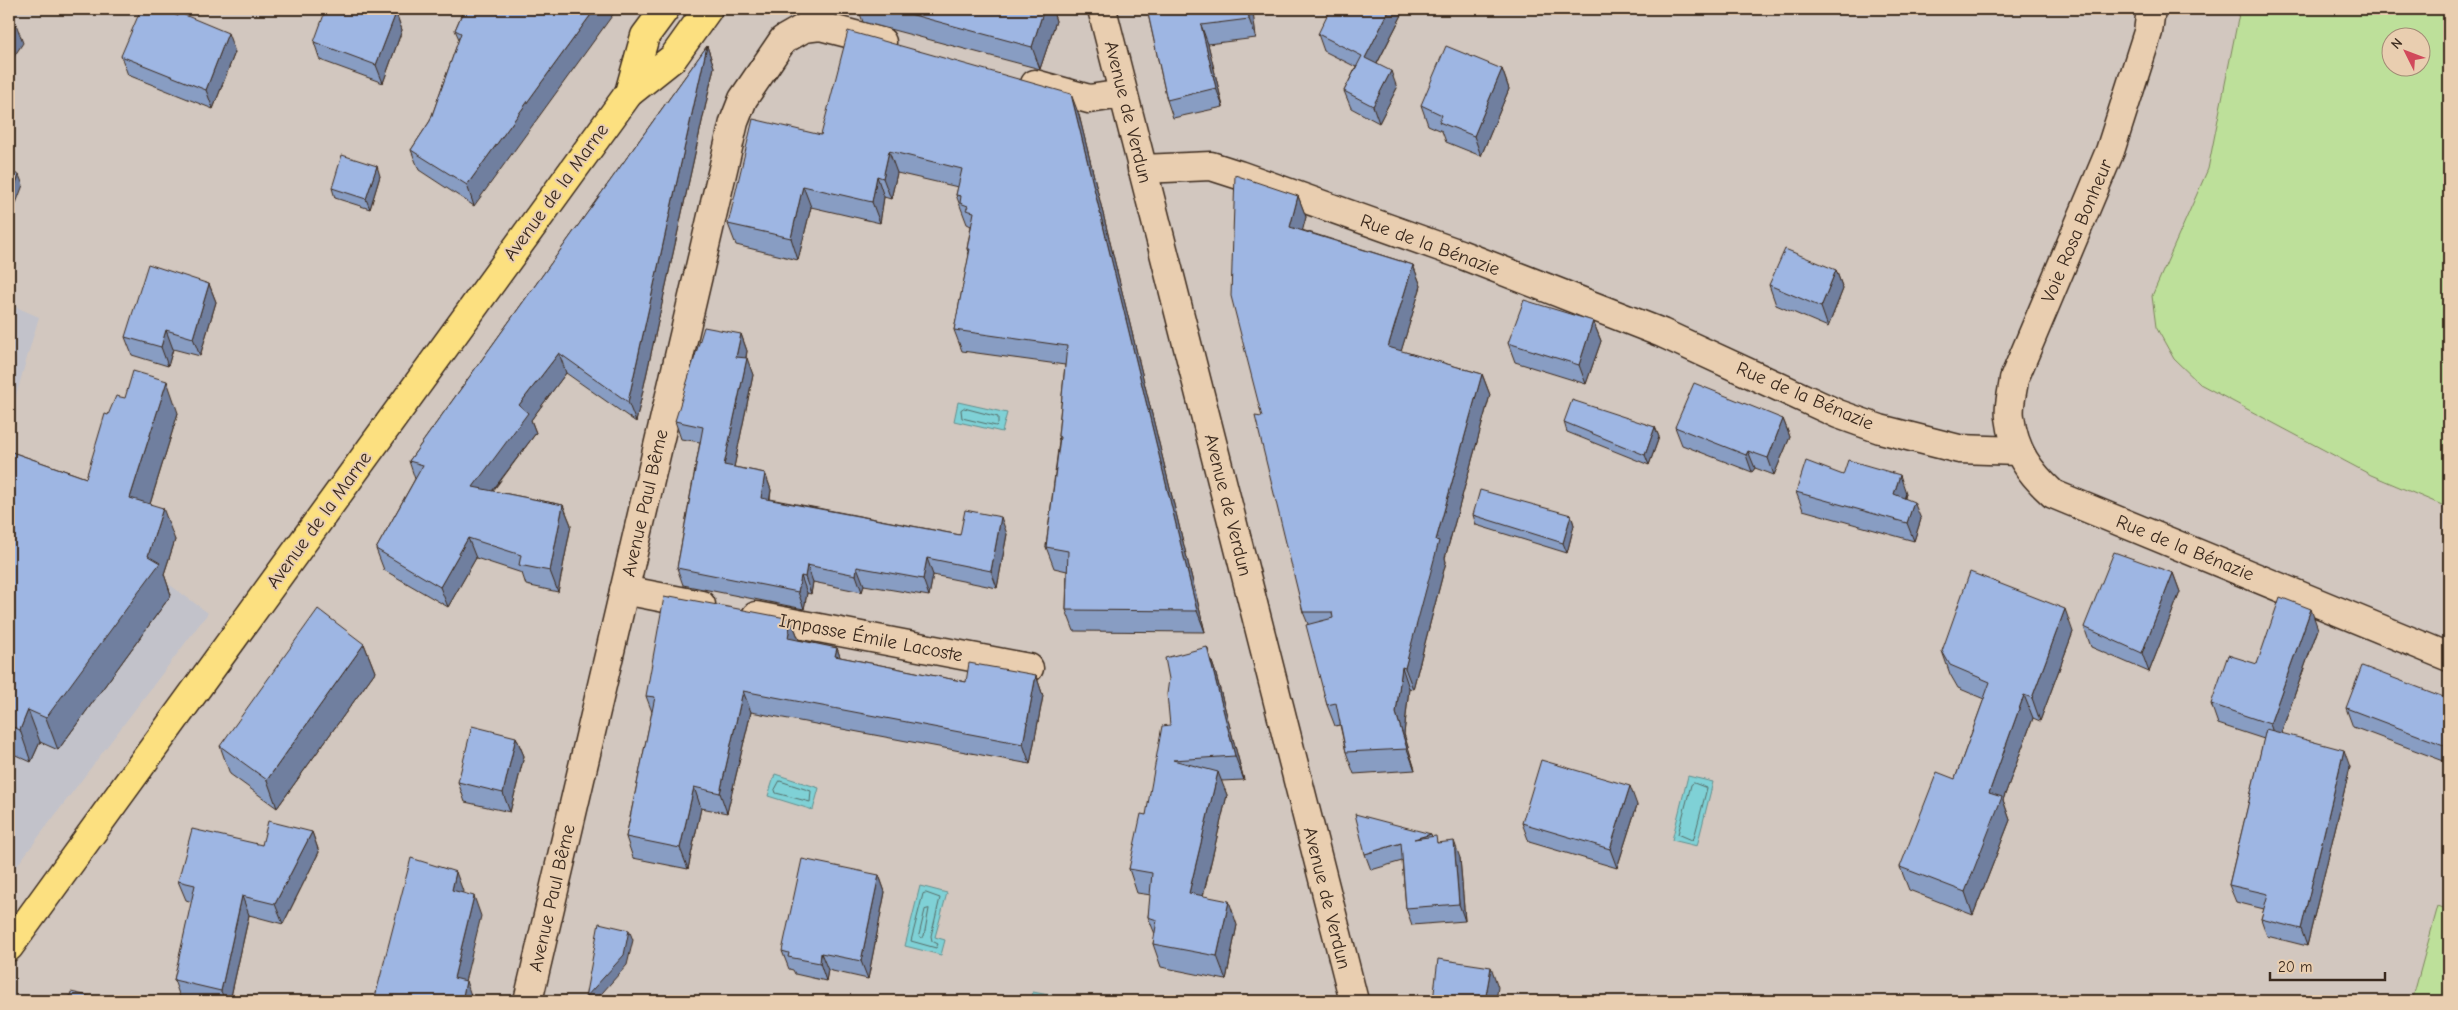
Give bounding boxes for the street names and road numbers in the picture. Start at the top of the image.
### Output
street label: Avenue de Verdun [1100,39,1156,185]
street label: Avenue de la Marne [499,119,613,265]
street label: Voie Rosa Bonheur [2037,156,2117,306]
street label: Rue de la Bénazie [1357,210,1503,280]
street label: Rue de la Bénazie [1733,357,1877,435]
street label: Avenue Paul Bême [617,427,673,579]
street label: Avenue de Verdun [1200,432,1256,578]
street label: Avenue de la Marne [262,447,376,593]
street label: Rue de la Bénazie [2113,510,2257,586]
street label: Impasse Émile Lacoste [777,609,965,667]
street label: Avenue Paul Bême [524,822,580,974]
street label: Avenue de Verdun [1299,825,1355,971]

